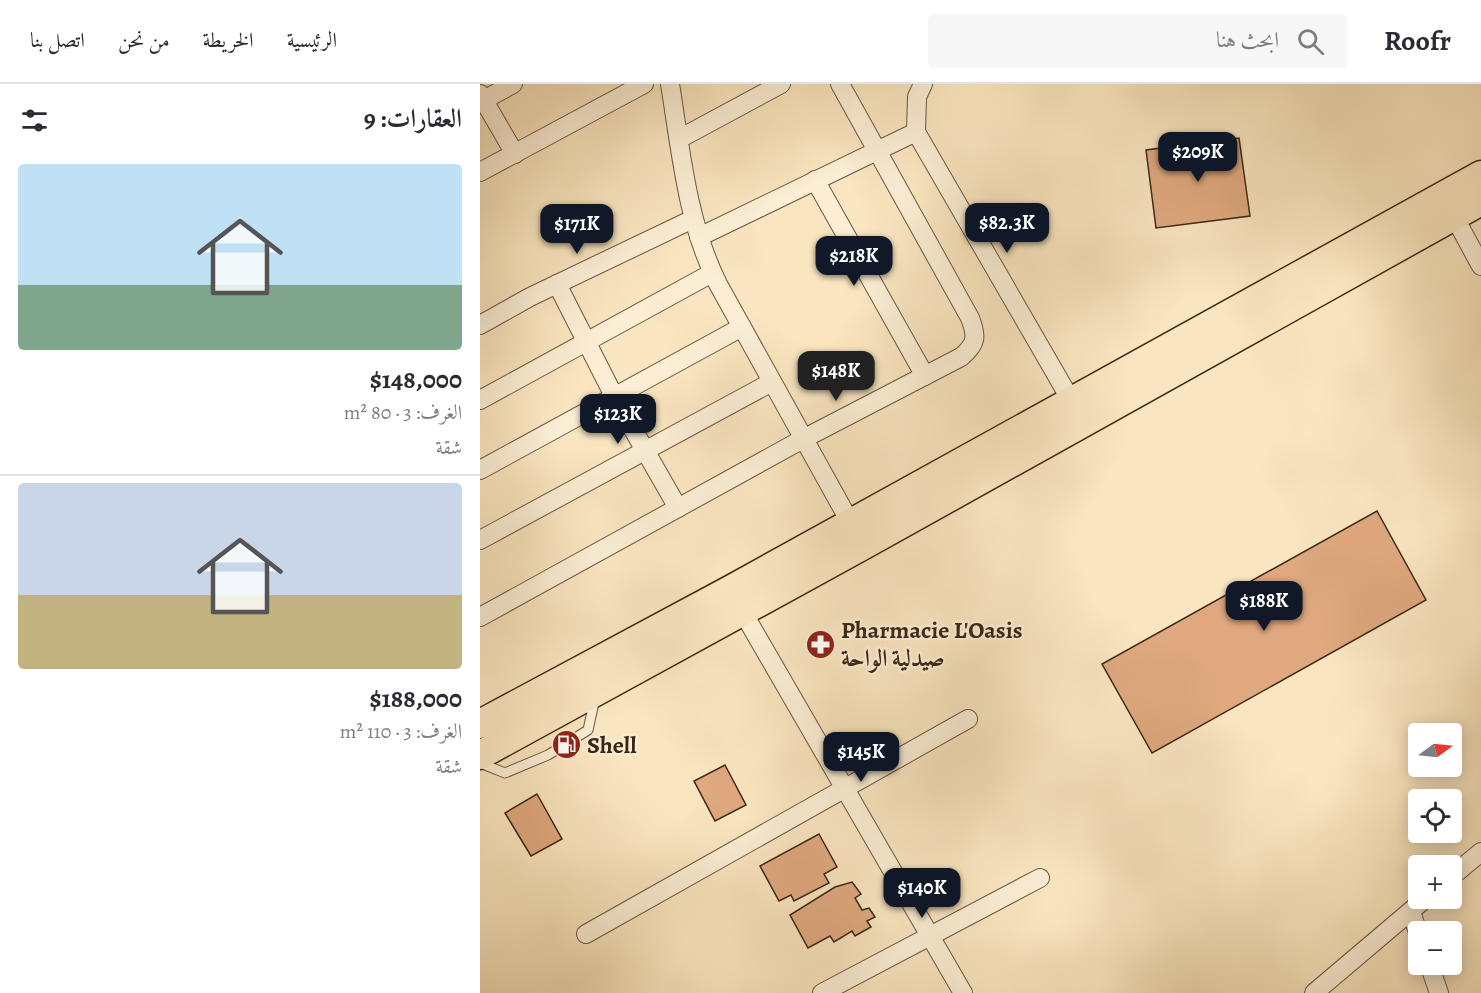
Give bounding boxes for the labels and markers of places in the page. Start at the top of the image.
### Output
pin: $209K [1156,132,1240,183]
pin: $82.3K [958,203,1056,254]
pin: $171K [535,204,619,255]
pin: $218K [812,236,896,287]
pin: $148K [794,351,878,402]
pin: $123K [576,394,660,445]
pin: $188K [1222,581,1306,632]
place label: Pharmacie L'Oasis صيدلية الواحة [841,614,1022,674]
pharmacy icon: Pharmacie L'Oasis صيدلية الواحة [804,628,836,660]
fuel station icon: Shell [550,729,582,761]
place label: Shell [587,729,637,761]
pin: $145K [819,732,903,783]
pin: $140K [880,868,964,919]

